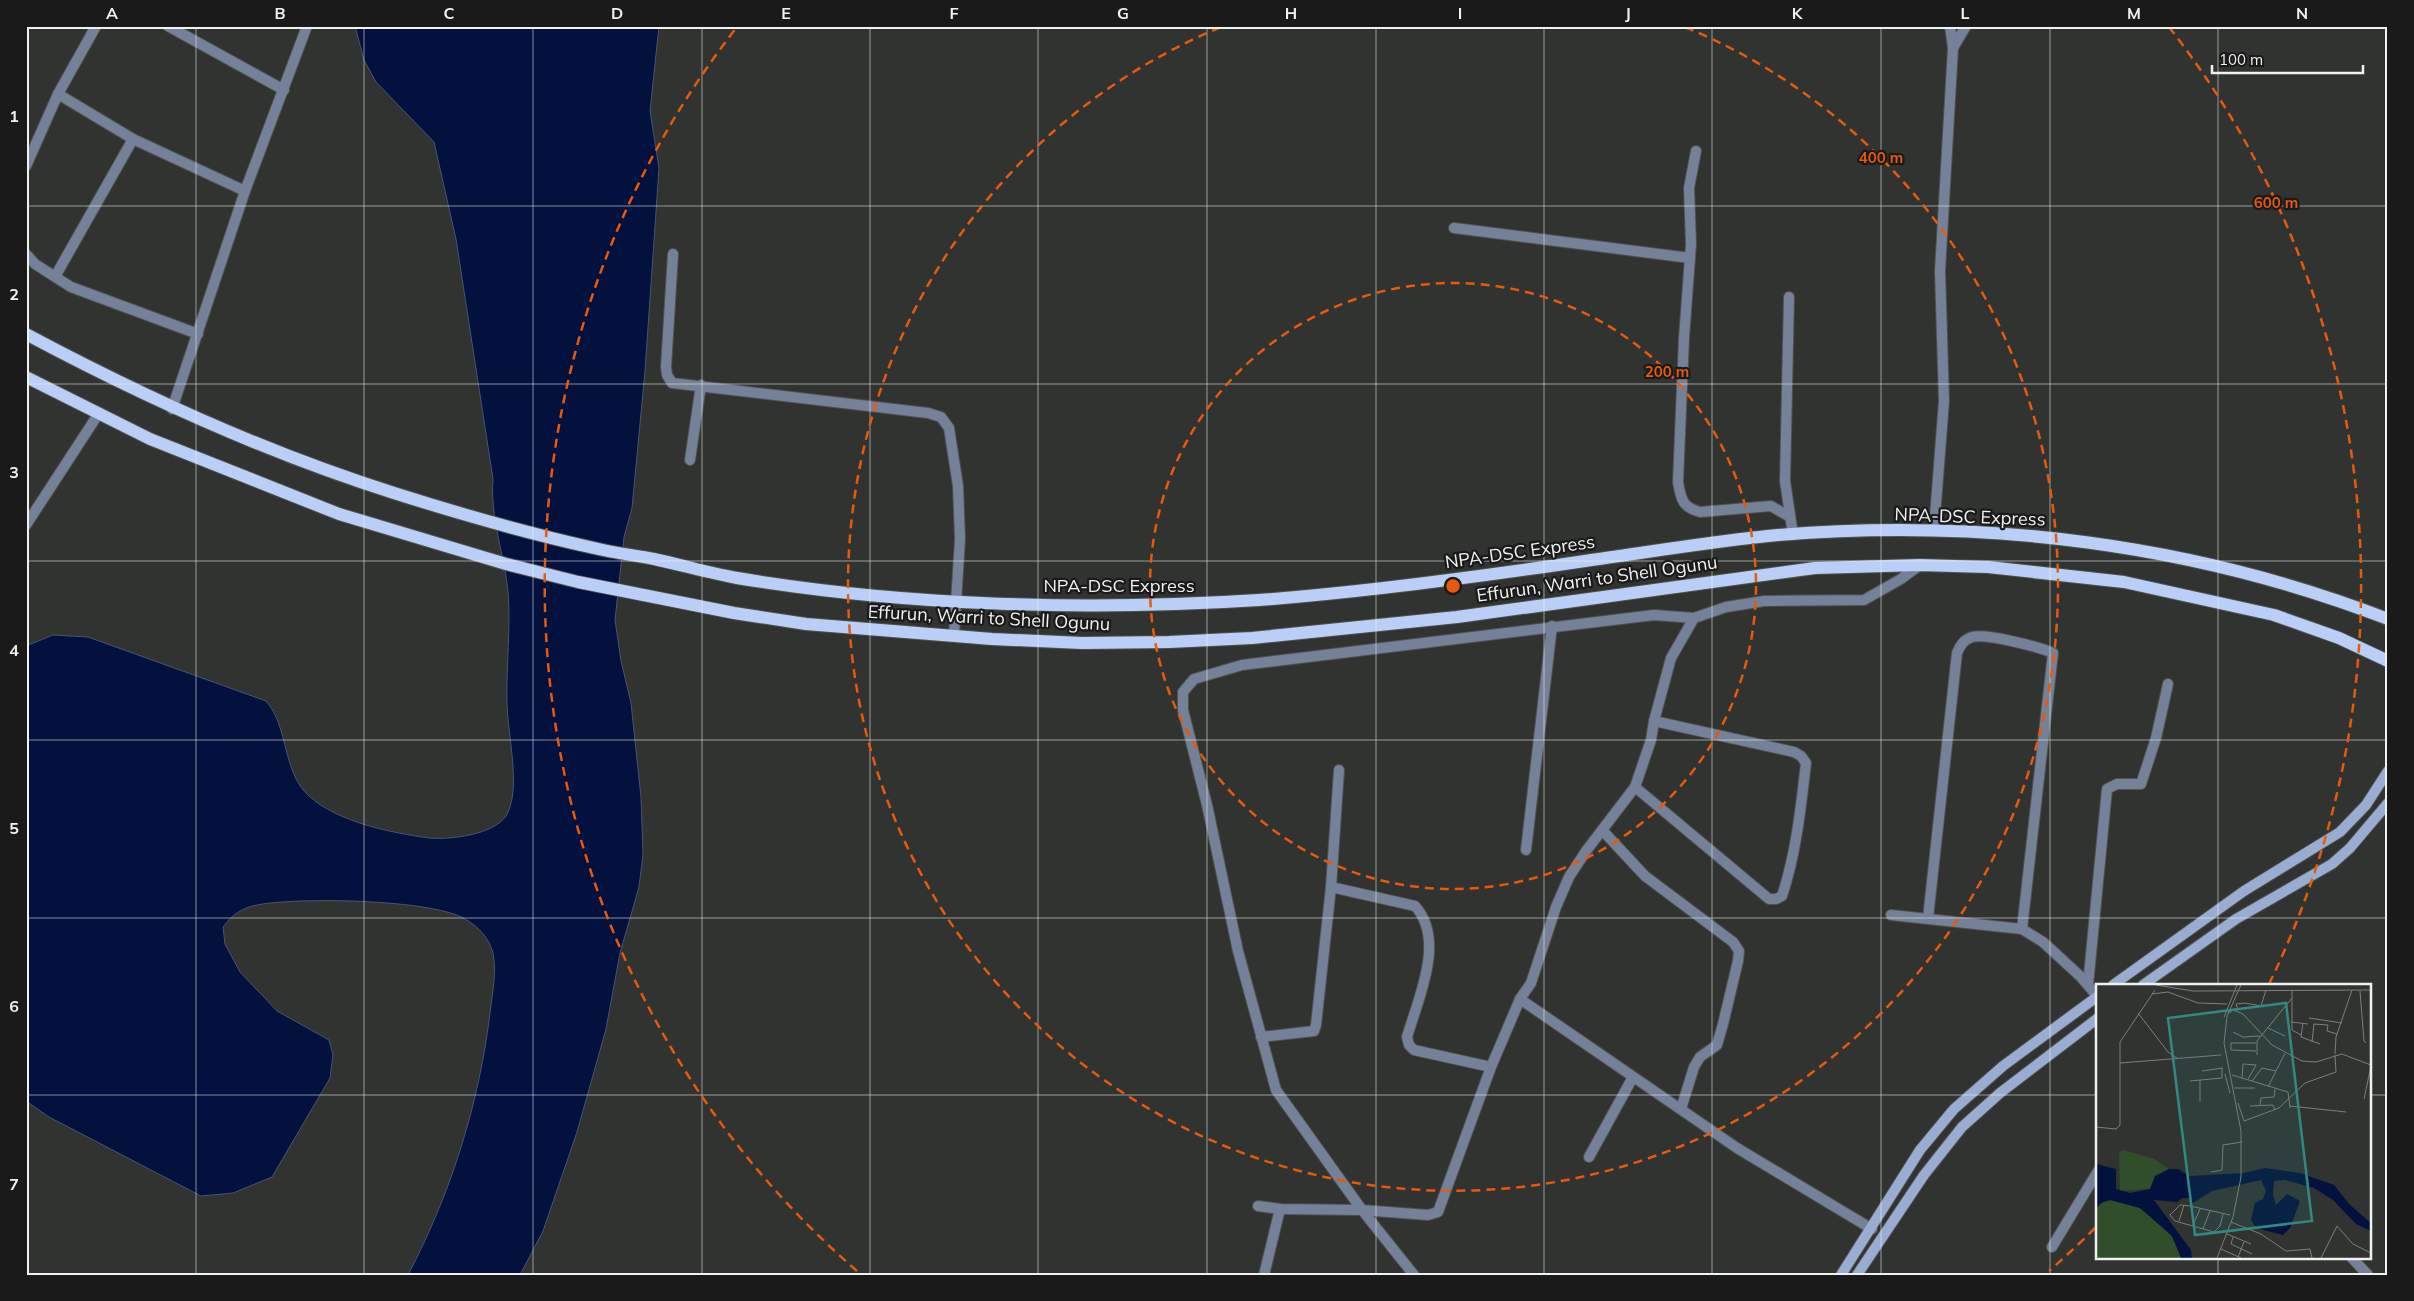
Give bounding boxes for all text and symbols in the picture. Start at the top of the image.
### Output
text: A [106,3,118,23]
text: B [274,3,286,23]
text: C [444,3,455,23]
text: D [611,3,623,23]
text: E [781,3,791,23]
text: F [949,3,959,23]
text: G [1117,3,1129,23]
text: H [1285,3,1297,23]
text: I [1458,3,1462,23]
text: J [1625,3,1631,23]
text: K [1792,3,1804,23]
text: L [1961,3,1970,23]
text: M [2127,3,2141,23]
text: N [2296,3,2308,23]
scale bar [2212,42,2363,74]
text: 100 m [2219,50,2263,69]
text: 1 [9,106,19,126]
text: 400 m [1859,148,1903,167]
text: 600 m [2254,193,2298,212]
text: 2 [9,284,19,304]
text: 200 m [1645,362,1689,381]
text: 3 [9,462,19,482]
street label: NPA-DSC Express [1894,502,2046,531]
street label: NPA-DSC Express [1443,530,1596,573]
street label: Effurun, Warri to Shell Ogunu [1475,550,1719,607]
street label: NPA-DSC Express [1043,574,1195,597]
centre of rings [1444,577,1462,595]
street label: Effurun, Warri to Shell Ogunu [867,600,1111,635]
text: 4 [9,640,19,660]
text: 5 [9,818,19,838]
inset map [2096,984,2372,1258]
text: 6 [9,996,19,1016]
text: 7 [9,1174,19,1194]

